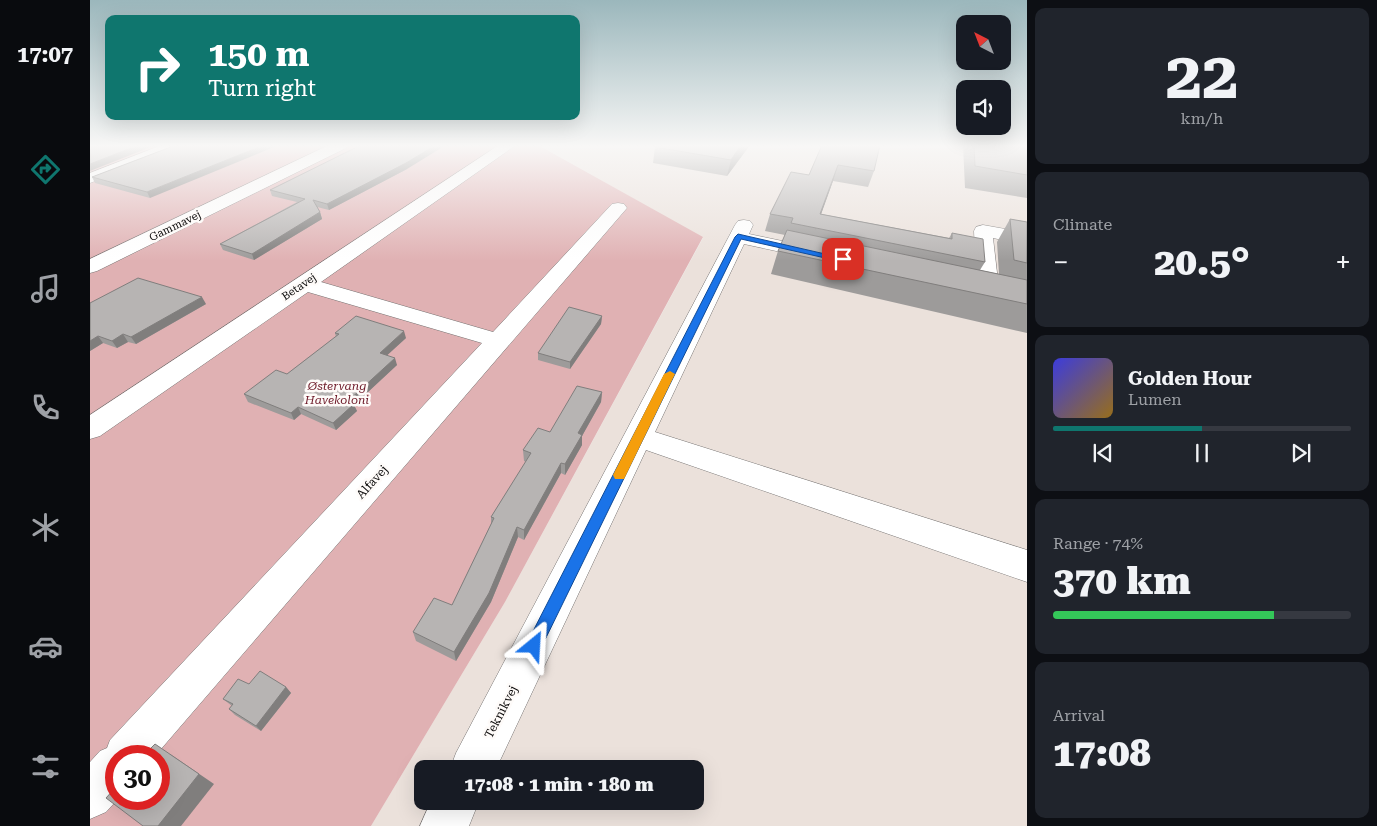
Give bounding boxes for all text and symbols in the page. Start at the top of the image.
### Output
north arrow [956,15,1011,70]
map controls [956,15,1011,135]
text: 150 m [208,34,309,75]
icon: right [125,35,190,100]
text: 22 [1166,38,1238,114]
text: 17:07 [17,42,73,67]
text: Turn right [208,76,316,101]
button: sound [956,80,1011,135]
text: km/h [1181,109,1223,128]
icon: directions [28,152,63,187]
street label: Gammavej [147,208,203,244]
text: Climate [1053,215,1112,234]
pin [822,238,864,280]
text: 20.5° [1154,240,1250,284]
icon: arrive [829,245,857,273]
text: − [1053,246,1069,279]
text: + [1335,246,1351,279]
icon: music [28,271,63,306]
street label: Betavej [279,271,319,303]
text: Golden Hour [1128,367,1252,390]
park label: Østervang Havekoloni [304,379,369,407]
icon: phone [28,390,63,425]
text: Lumen [1128,390,1182,409]
icon: previous [1089,439,1117,467]
icon: pause [1188,439,1216,467]
icon: next [1287,439,1315,467]
street label: Alfavej [353,462,391,502]
icon: climate [28,510,63,545]
text: Range · 74% [1053,534,1143,553]
text: 370 km [1053,559,1191,603]
position arrow [507,619,559,671]
icon: car [28,629,63,664]
street label: Teknikvej [482,683,520,741]
text: Arrival [1053,706,1105,725]
text: 17:08 [1053,731,1151,775]
speed limit sign: 30 [105,745,170,810]
icon: filters [28,749,63,784]
text: 17:08 · 1 min · 180 m [464,773,654,796]

